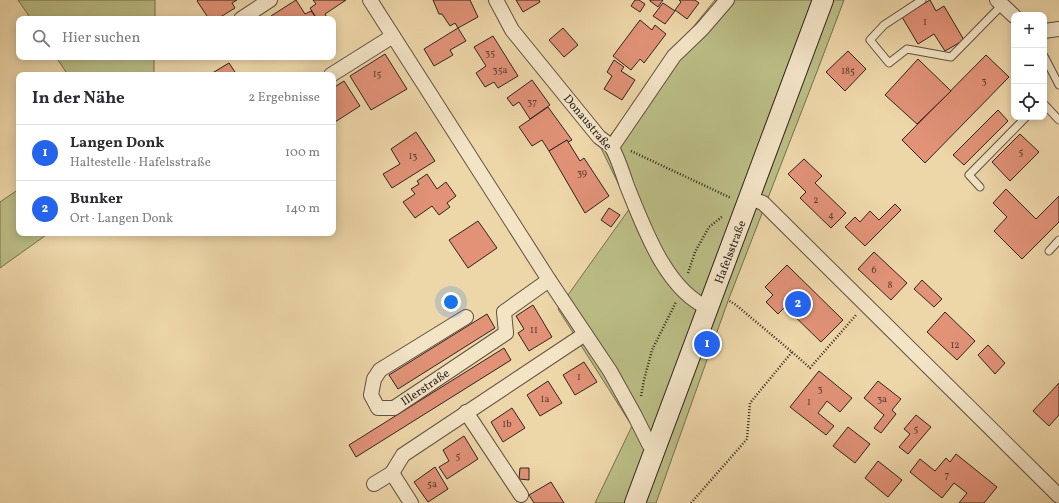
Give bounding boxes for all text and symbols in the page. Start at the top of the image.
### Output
map controls [1011,12,1047,120]
button: + [1011,12,1047,48]
house number: 1 [923,15,927,29]
search box [16,16,336,60]
icon: search [30,27,52,49]
text: Hier suchen [62,28,140,49]
house number: 35 [485,46,495,60]
button: − [1011,48,1047,84]
house number: 35a [493,63,507,77]
house number: 185 [841,64,855,78]
house number: 15 [373,67,382,81]
house number: 3 [981,74,987,88]
button: locate [1011,84,1047,120]
text: In der Nähe [32,87,125,110]
text: 2 Ergebnisse [248,89,320,107]
street label: Donaustraße [559,91,615,154]
house number: 37 [527,95,537,109]
text: Langen Donk [70,133,164,154]
text: 1 [42,144,48,162]
text: 100 m [285,144,320,162]
house number: 5 [1019,145,1024,159]
house number: 13 [408,149,418,163]
text: Haltestelle · Hafelsstraße [70,154,211,172]
house number: 39 [577,166,587,180]
text: Bunker [70,189,123,210]
house number: 2 [813,193,819,207]
text: 2 [42,200,48,218]
text: 140 m [286,200,320,218]
house number: 4 [828,208,834,222]
text: Ort · Langen Donk [70,210,173,228]
street label: Hafelsstraße [712,218,750,286]
house number: 6 [871,263,877,277]
house number: 8 [887,278,893,292]
pin: 2 [785,289,811,319]
your location [441,292,461,312]
house number: 11 [530,323,538,337]
pin: 1 [694,329,720,359]
house number: 12 [950,338,960,352]
street label: Illerstraße [398,366,453,410]
house number: 1 [577,370,581,384]
house number: 3 [817,382,823,396]
house number: 1a [541,392,549,406]
house number: 3a [877,392,887,406]
house number: 1 [807,395,811,409]
house number: 1b [502,417,512,431]
house number: 5 [914,422,919,436]
house number: 5 [456,449,461,463]
house number: 7 [945,468,950,482]
house number: 5a [427,477,437,491]

